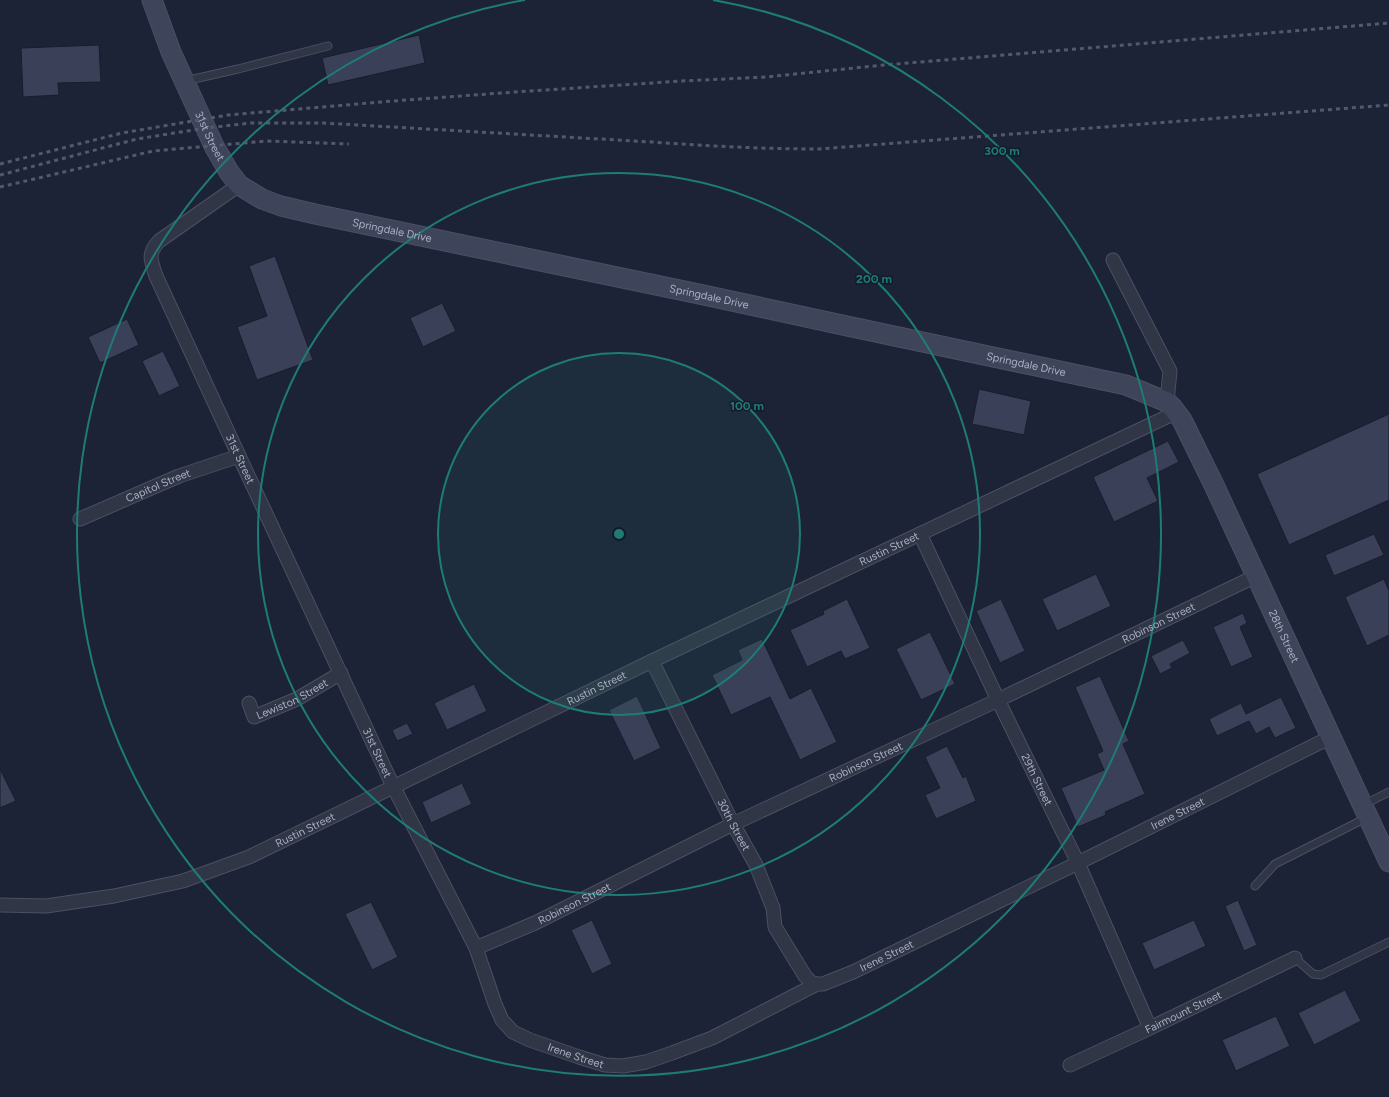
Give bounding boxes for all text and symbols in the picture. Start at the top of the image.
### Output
street label: 31st Street [193,109,228,163]
text: 300 m [984,144,1020,158]
street label: Springdale Drive [351,215,433,245]
text: 200 m [856,272,892,286]
street label: Springdale Drive [668,282,750,311]
street label: Springdale Drive [985,349,1067,379]
text: 100 m [730,399,764,413]
street label: 31st Street [223,432,258,486]
street label: Capitol Street [124,466,192,505]
centre of rings [612,527,626,541]
street label: Rustin Street [857,529,921,568]
street label: Robinson Street [1120,600,1197,646]
street label: 28th Street [1266,608,1302,665]
street label: Rustin Street [565,668,628,708]
street label: Lewiston Street [254,676,330,722]
street label: 31st Street [360,726,395,779]
street label: Robinson Street [827,739,905,785]
street label: 29th Street [1019,751,1055,808]
street label: Irene Street [1149,795,1207,832]
street label: 30th Street [715,796,753,853]
street label: Rustin Street [273,810,337,850]
street label: Robinson Street [536,880,613,927]
street label: Irene Street [857,937,916,974]
street label: Fairmount Street [1143,988,1224,1036]
street label: Irene Street [546,1040,605,1071]

